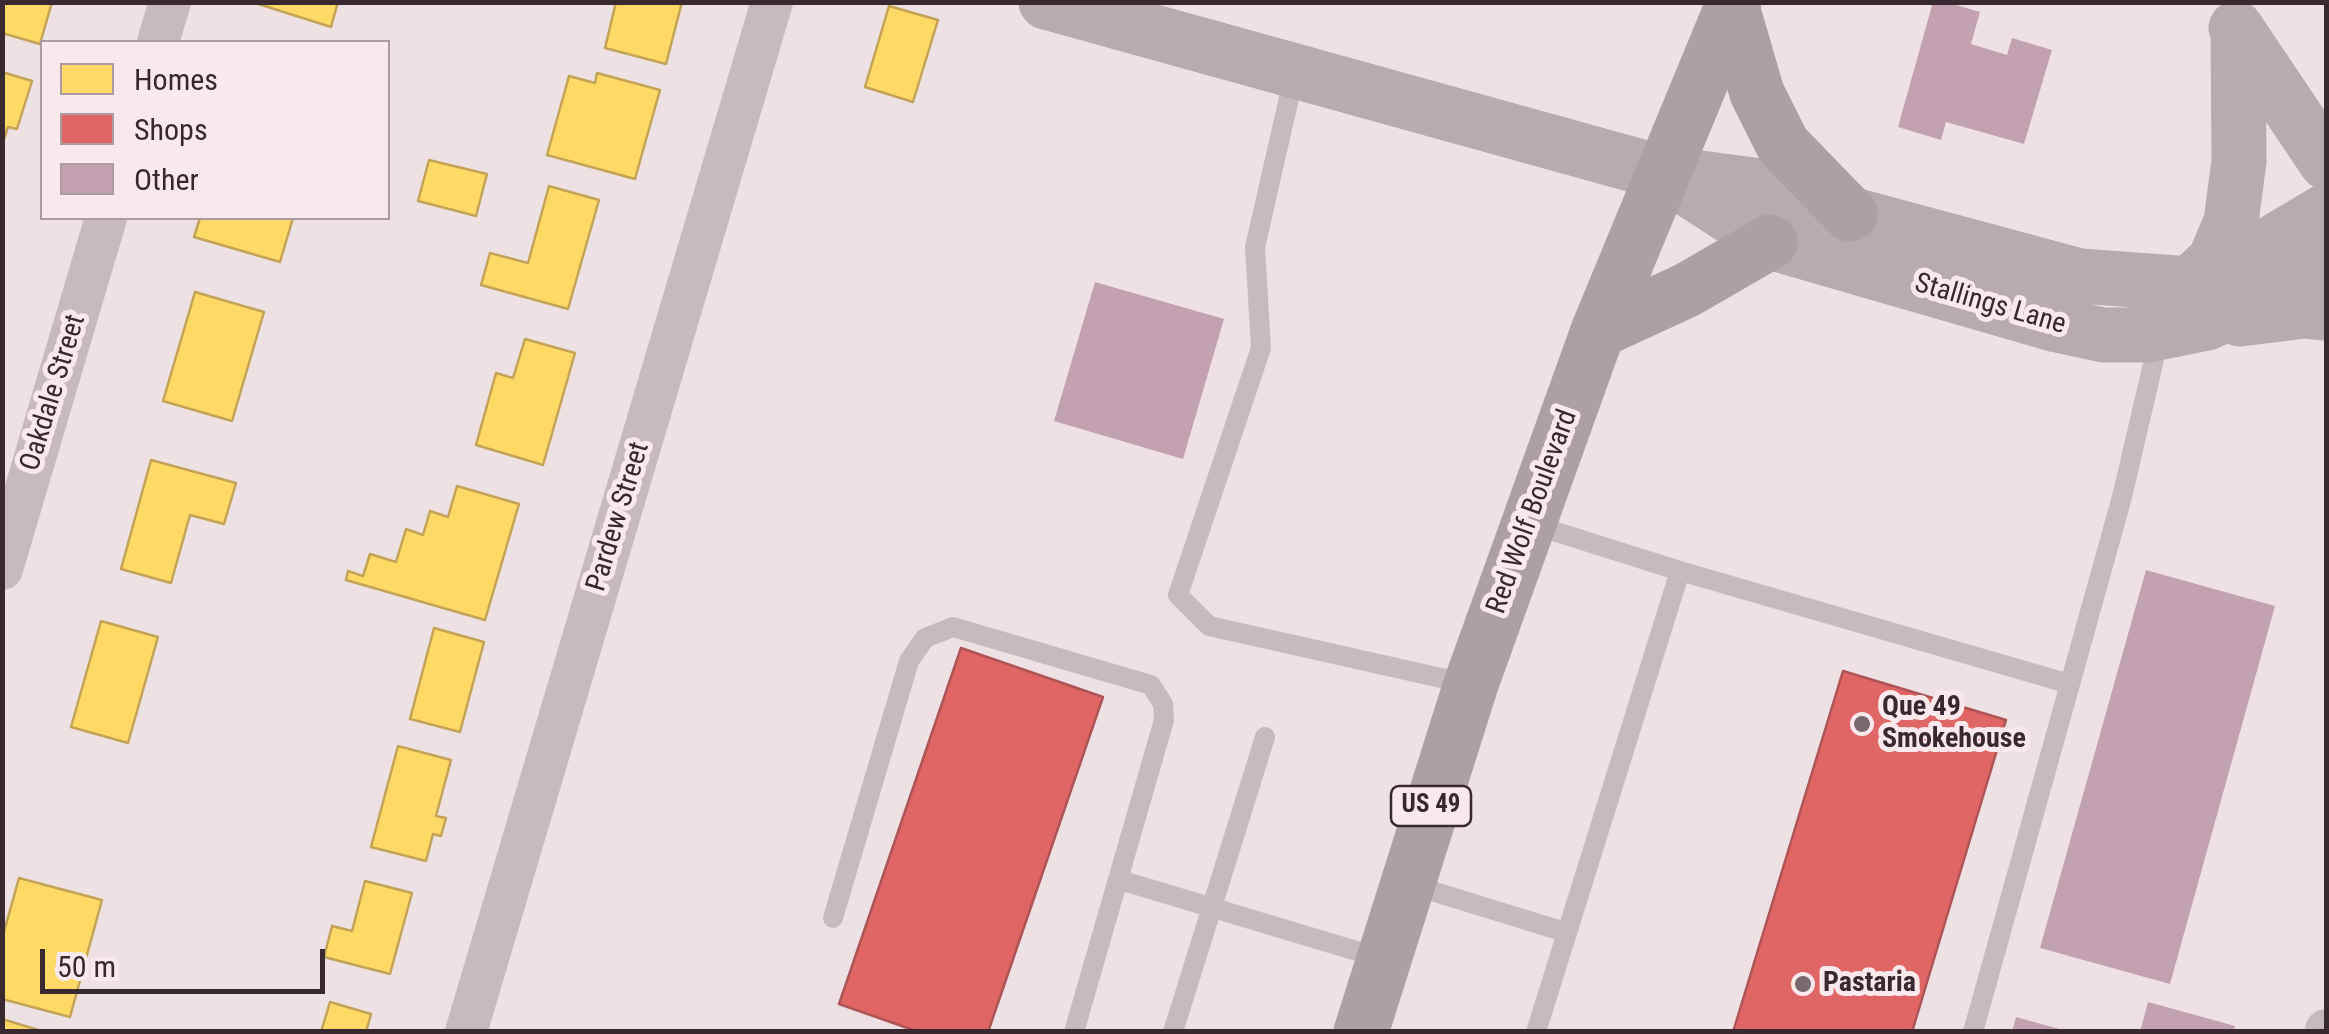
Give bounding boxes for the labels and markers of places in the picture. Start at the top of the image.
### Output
place label: Que 49 Smokehouse [1882,691,2026,757]
marker: Que 49 Smokehouse [1851,713,1873,735]
place label: Pastaria [1823,967,1916,1001]
marker: Pastaria [1792,973,1814,995]

